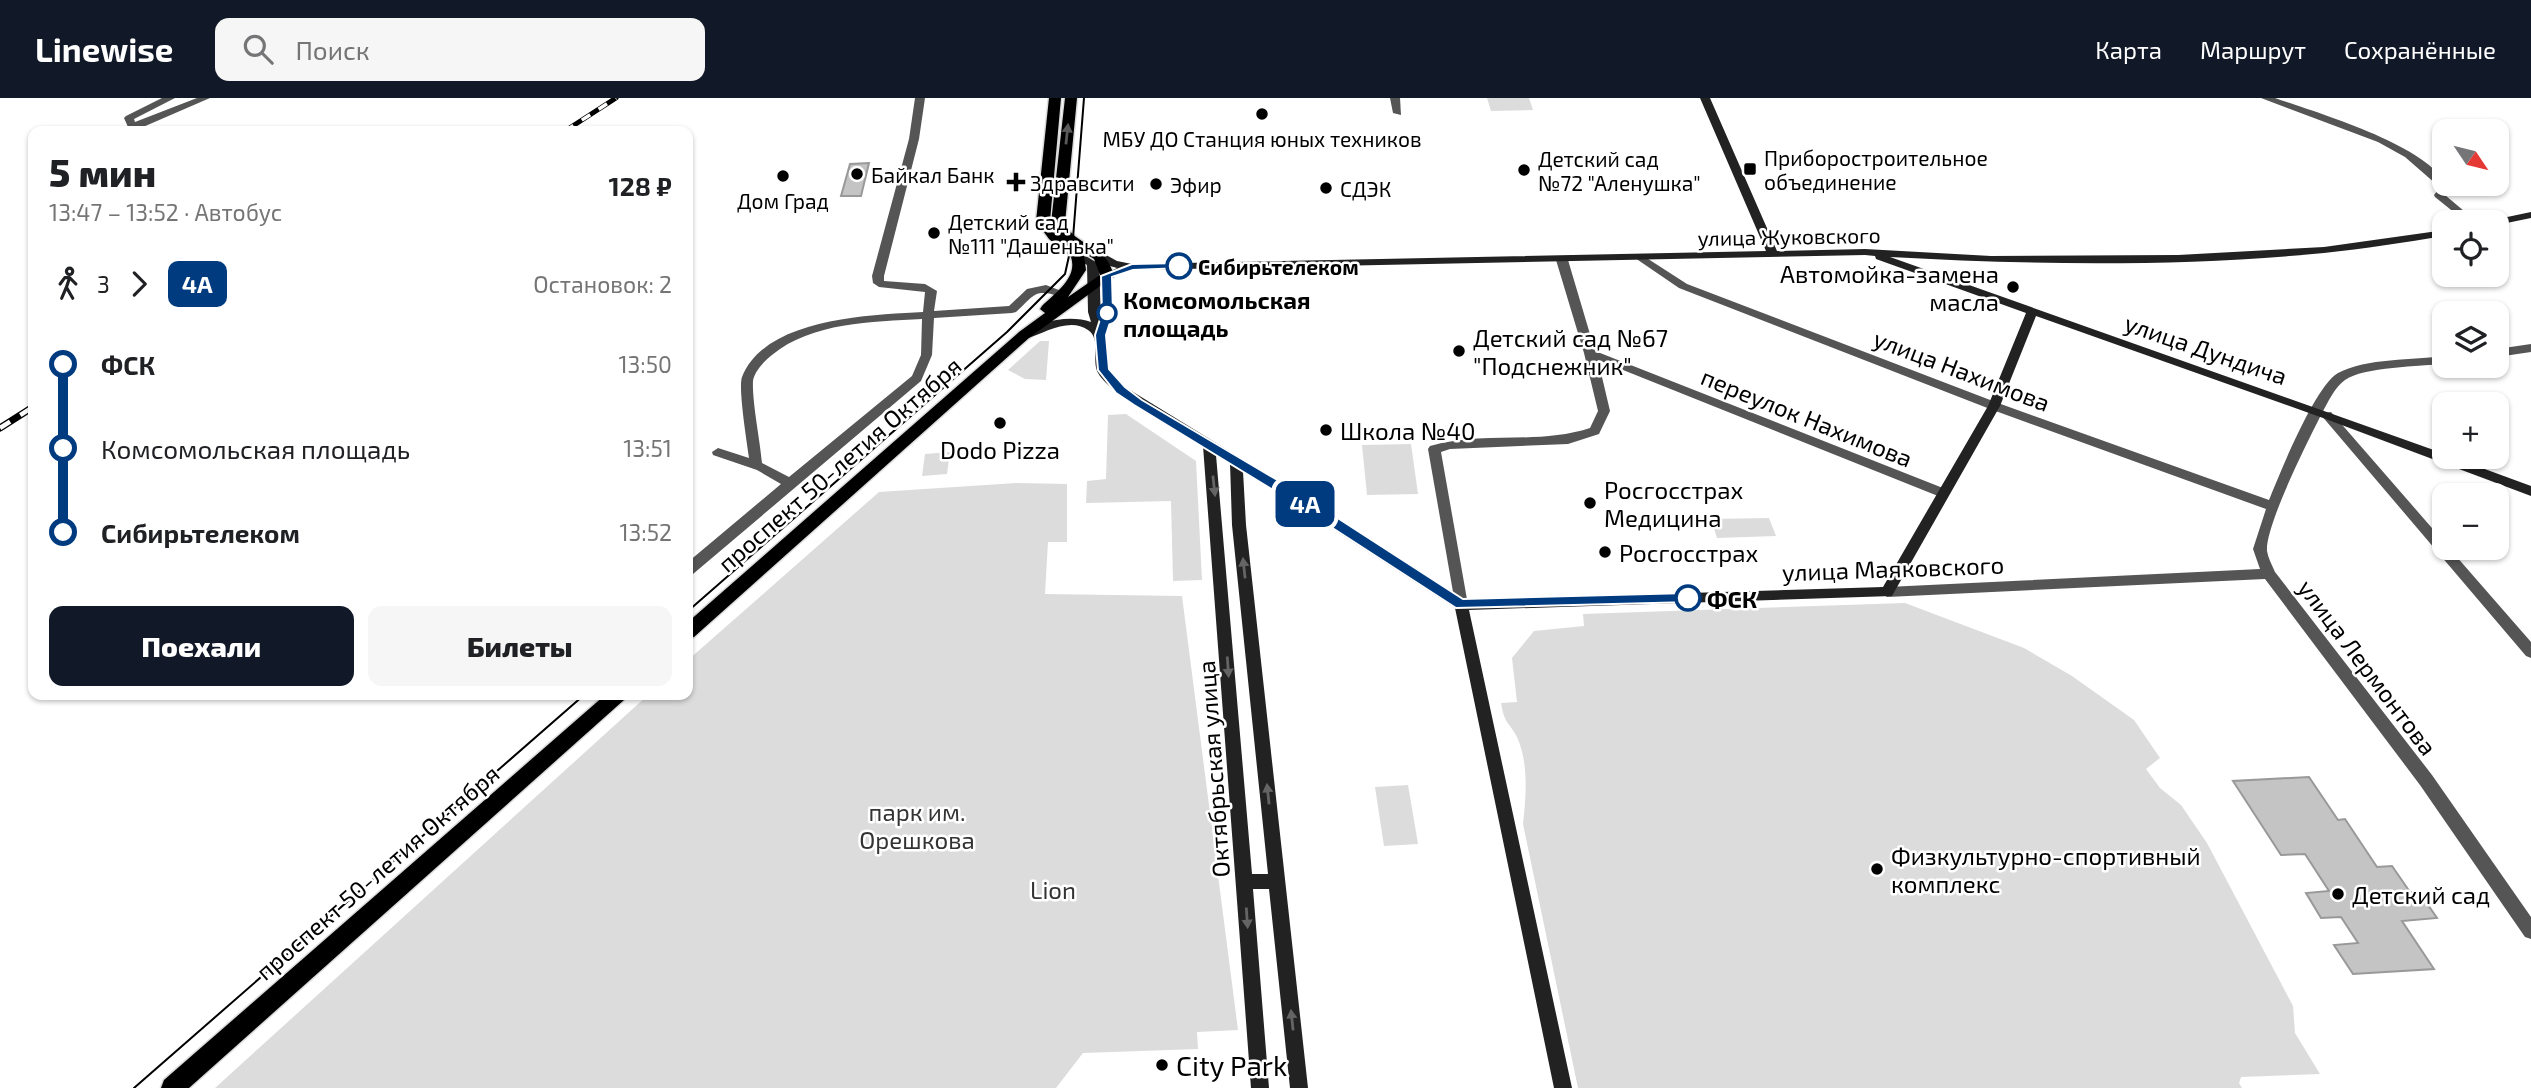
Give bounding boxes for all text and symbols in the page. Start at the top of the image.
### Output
search box [215,18,705,81]
text: Linewise [35,29,173,69]
icon: search [239,30,277,68]
text: Поиск [295,34,370,65]
text: Карта [2095,35,2162,64]
text: Маршрут [2200,35,2306,64]
text: Сохранённые [2344,35,2496,64]
marker: МБУ ДО Станция юных техников [1254,106,1270,122]
north arrow [2432,119,2510,196]
map controls [2432,119,2509,560]
one-way arrow [1062,123,1073,145]
place label: МБУ ДО Станция юных техников [1102,126,1422,151]
place label: Приборостроительное объединение [1764,145,1988,194]
place label: Детский сад №72 "Аленушка" [1538,146,1701,196]
text: 5 мин [49,149,156,195]
marker: Приборостроительное объединение [1742,161,1758,177]
place label: Байкал Банк [871,162,994,187]
marker: Детский сад №72 "Аленушка" [1516,162,1532,178]
marker: Байкал Банк [849,166,865,182]
marker: Дом Град [775,168,791,184]
text: 128 ₽ [608,170,672,201]
place label: Здравсити [1030,170,1135,195]
place label: Эфир [1170,172,1222,197]
marker: Здравсити [1008,174,1024,190]
marker: Эфир [1148,176,1164,192]
place label: СДЭК [1340,176,1391,201]
marker: СДЭК [1318,180,1334,196]
place label: Дом Град [737,188,829,213]
text: 13:47 – 13:52 · Автобус [49,198,282,226]
place label: Детский сад №111 "Дашенька" [948,209,1114,258]
button: locate [2432,210,2509,287]
street label: улица Жуковского [1697,222,1881,251]
marker: Детский сад №111 "Дашенька" [926,225,942,241]
marker: Сибирьтелеком [1166,253,1192,279]
place label: Сибирьтелеком [1198,254,1359,279]
place label: Автомойка-замена масла [1780,259,1999,316]
icon: walk [49,265,87,303]
icon: forward [120,265,158,303]
text: 4А [182,269,213,298]
text: 3 [97,270,110,298]
text: Остановок: 2 [533,270,672,298]
marker: Автомойка-замена масла [2005,279,2021,295]
place label: Комсомольская площадь [1123,285,1311,342]
button: layers [2432,301,2509,378]
marker: Комсомольская площадь [1097,303,1117,323]
street label: улица Дундича [2121,308,2291,391]
place label: Детский сад №67 "Подснежник" [1473,323,1668,380]
street label: улица Нахимова [1869,323,2054,418]
marker: Детский сад №67 "Подснежник" [1451,343,1467,359]
text: ФСК [101,349,155,380]
text: 13:50 [618,350,672,378]
street label: проспект 50-летия Октября [711,350,967,578]
street label: переулок Нахимова [1697,361,1917,474]
button: + [2432,392,2509,469]
marker: Dodo Pizza [992,415,1008,431]
place label: Школа №40 [1340,416,1476,445]
marker: Школа №40 [1318,422,1334,438]
text: Комсомольская площадь [101,433,410,464]
text: 13:51 [623,434,672,462]
place label: Dodo Pizza [940,435,1060,464]
one-way arrow [1209,475,1220,497]
place label: Росгосстрах Медицина [1604,475,1744,532]
line badge: 4А [1274,481,1336,527]
button: − [2432,483,2509,560]
text: 4А [1290,489,1320,518]
marker: Росгосстрах Медицина [1582,495,1598,511]
text: Сибирьтелеком [101,517,300,548]
text: 13:52 [619,518,672,546]
place label: Росгосстрах [1619,538,1759,567]
marker: Росгосстрах [1597,544,1613,560]
street label: улица Маяковского [1781,550,2005,587]
one-way arrow [1238,556,1249,578]
street label: улица Лермонтова [2292,573,2443,761]
place label: ФСК [1707,584,1757,613]
marker: ФСК [1675,585,1701,611]
button: Поехали [49,606,354,686]
button: Билеты [368,606,672,686]
one-way arrow [1223,656,1234,678]
street label: Октябрьская улица [1191,660,1236,878]
street label: проспект 50-летия Октября [249,758,505,986]
one-way arrow [1262,783,1273,805]
park label: парк им. Орешкова [859,797,975,854]
place label: Физкультурно-спортивный комплекс [1891,841,2201,898]
marker: Физкультурно-спортивный комплекс [1869,861,1885,877]
park label: Lion [1030,875,1076,904]
place label: Детский сад [2352,880,2490,909]
marker: Детский сад [2330,886,2346,902]
one-way arrow [1242,907,1253,929]
one-way arrow [1286,1009,1297,1031]
place label: City Park [1176,1048,1287,1082]
marker: City Park [1154,1057,1170,1073]

